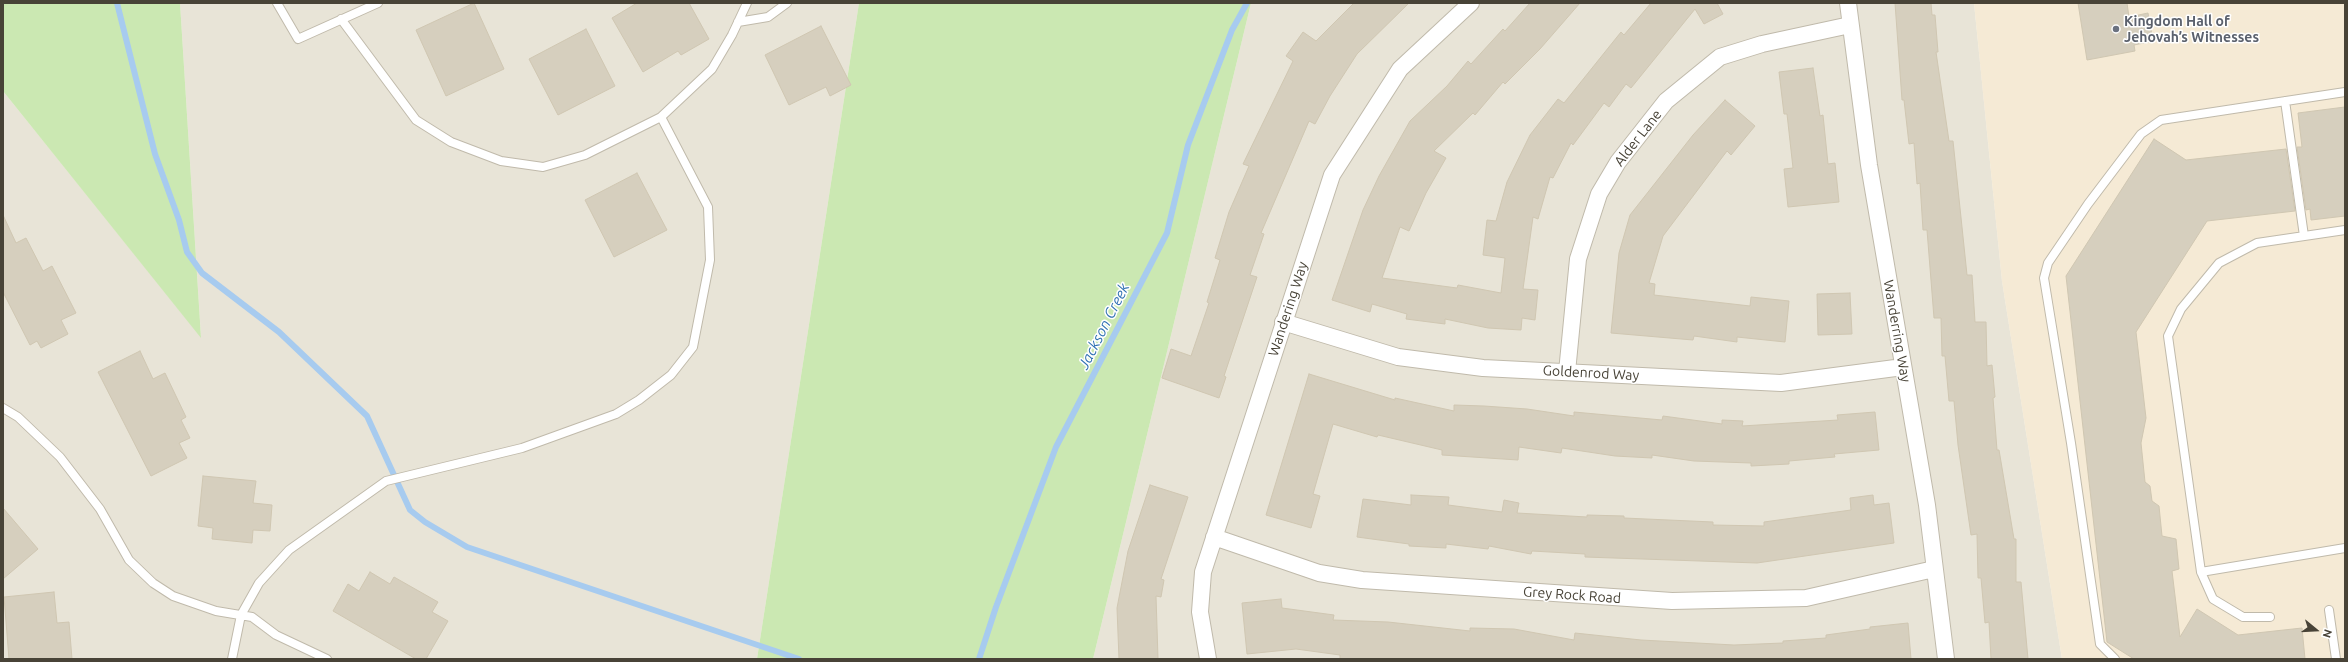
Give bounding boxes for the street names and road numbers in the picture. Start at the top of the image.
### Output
street label: Alder Lane [1611,106,1665,170]
street label: Wandering Way [1265,260,1311,358]
street label: Wanderring Way [1880,279,1914,383]
street label: Goldenrod Way [1542,362,1640,384]
street label: Grey Rock Road [1522,583,1622,607]

